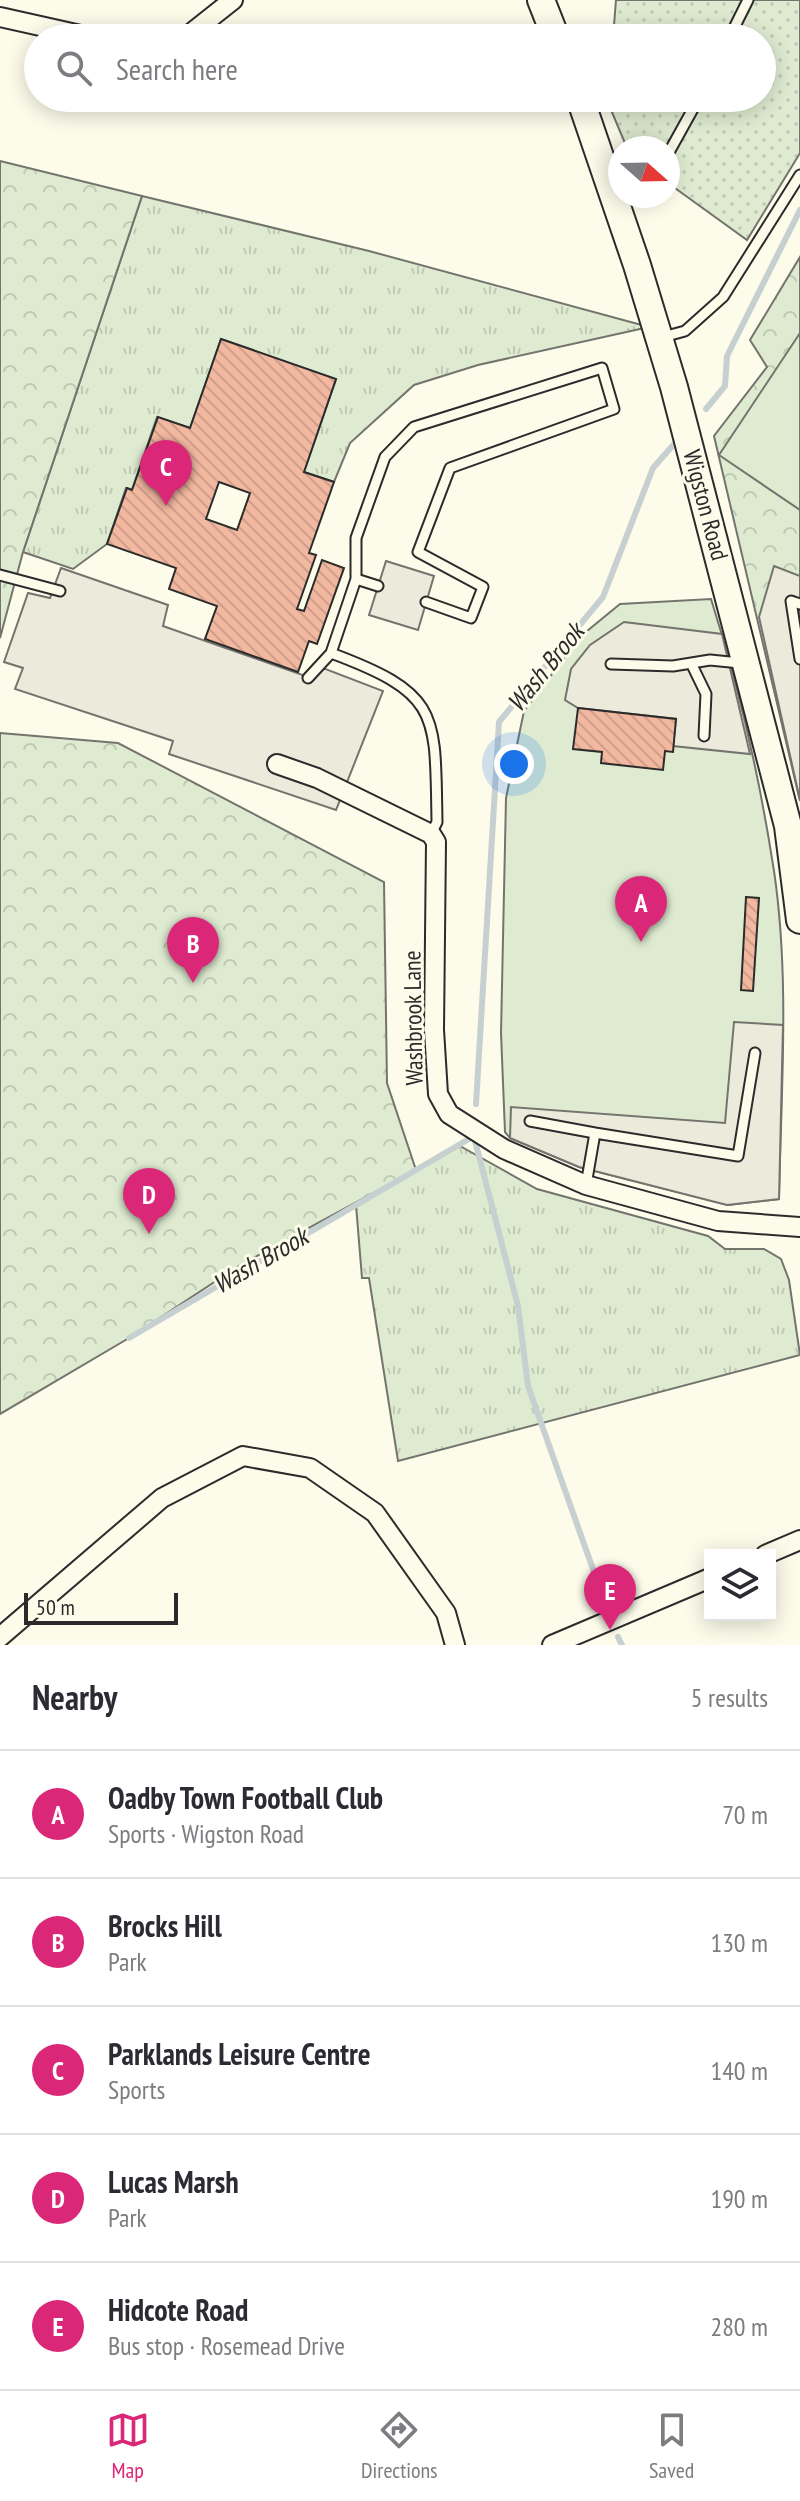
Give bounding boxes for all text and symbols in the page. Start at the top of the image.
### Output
search box [24,24,776,112]
icon: search [52,46,96,90]
text: Search here [116,49,238,88]
north arrow [608,136,680,208]
pin: C [140,440,192,506]
street label: Wigston Road [676,446,736,564]
water label: Wash Brook [499,614,593,718]
your location [494,744,534,784]
pin: A [615,876,667,942]
pin: B [167,917,219,983]
street label: Washbrook Lane [396,950,430,1086]
pin: D [123,1168,175,1234]
water label: Wash Brook [206,1218,316,1300]
map controls [704,1549,776,1621]
button: layers [704,1549,776,1621]
pin: E [584,1564,636,1630]
scale bar [24,1589,178,1625]
text: 50 m [36,1593,75,1621]
text: Nearby [32,1675,117,1719]
text: 5 results [691,1681,768,1714]
text: Oadby Town Football Club [108,1778,383,1817]
text: A [51,1798,65,1831]
text: 70 m [722,1798,768,1831]
text: Sports · Wigston Road [108,1817,304,1850]
text: Brocks Hill [108,1906,222,1945]
text: B [52,1926,64,1959]
text: 130 m [710,1926,768,1959]
text: Park [108,1945,147,1978]
text: Parklands Leisure Centre [108,2034,371,2073]
text: C [52,2054,64,2087]
text: 140 m [710,2054,768,2087]
text: Sports [108,2073,165,2106]
text: Lucas Marsh [108,2162,239,2201]
text: D [51,2182,65,2215]
text: 190 m [710,2182,768,2215]
text: Park [108,2201,147,2234]
text: Hidcote Road [108,2290,248,2329]
text: E [52,2310,64,2343]
text: 280 m [710,2310,768,2343]
text: Bus stop · Rosemead Drive [108,2329,345,2362]
tab: Map [106,2408,150,2484]
tab: Directions [361,2408,438,2484]
tab: Saved [649,2408,694,2484]

